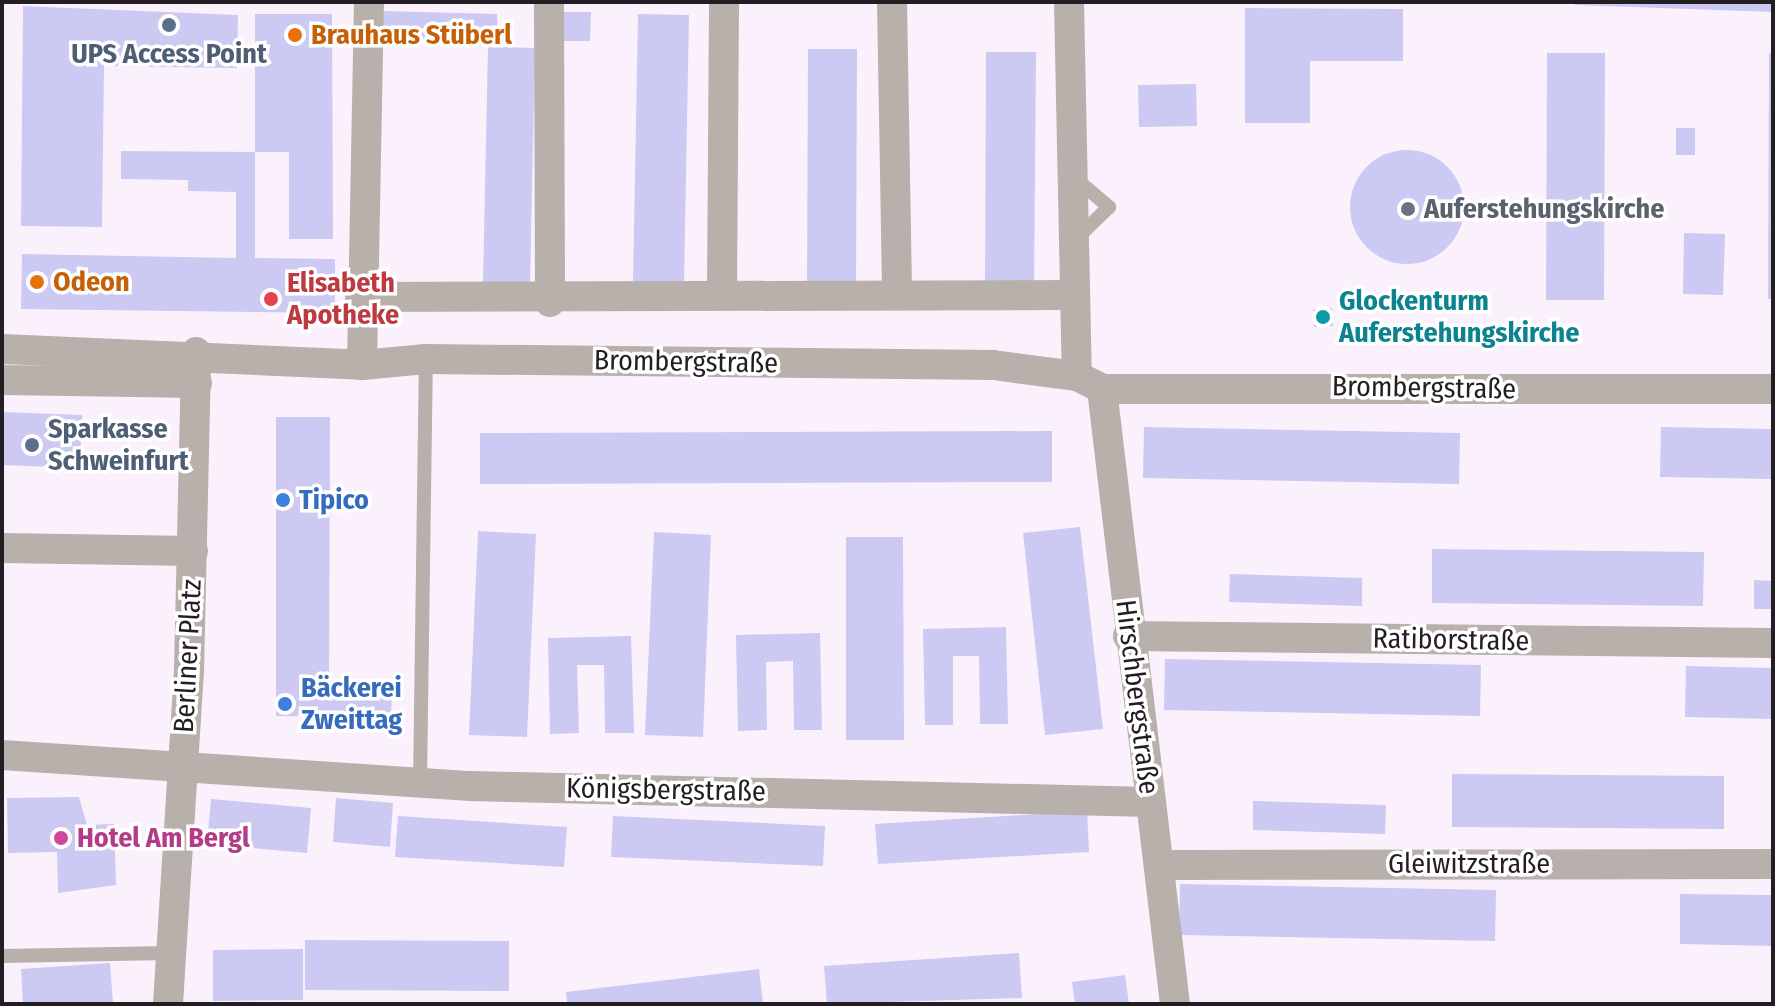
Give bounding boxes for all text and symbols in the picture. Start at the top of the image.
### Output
marker: UPS Access Point [160,16,178,34]
place label: Brauhaus Stüberl [311,18,512,52]
marker: Brauhaus Stüberl [286,26,304,44]
place label: UPS Access Point [71,37,267,71]
place label: Auferstehungskirche [1424,192,1664,226]
marker: Auferstehungskirche [1399,200,1417,218]
place label: Odeon [53,265,130,299]
place label: Elisabeth Apotheke [287,266,399,332]
marker: Odeon [28,273,46,291]
place label: Glockenturm Auferstehungskirche [1339,284,1579,350]
marker: Elisabeth Apotheke [262,290,280,308]
marker: Glockenturm Auferstehungskirche [1314,308,1332,326]
street label: Brombergstraße [594,344,778,380]
street label: Brombergstraße [1332,370,1516,406]
place label: Sparkasse Schweinfurt [48,412,189,478]
marker: Sparkasse Schweinfurt [23,436,41,454]
place label: Tipico [299,483,369,517]
marker: Tipico [274,491,292,509]
street label: Berliner Platz [167,578,209,734]
street label: Hirschbergstraße [1108,598,1166,796]
street label: Ratiborstraße [1372,622,1530,658]
place label: Bäckerei Zweittag [301,671,402,737]
marker: Bäckerei Zweittag [276,695,294,713]
street label: Königsbergstraße [566,771,766,809]
place label: Hotel Am Bergl [77,821,250,855]
marker: Hotel Am Bergl [52,829,70,847]
street label: Gleiwitzstraße [1388,847,1550,881]

